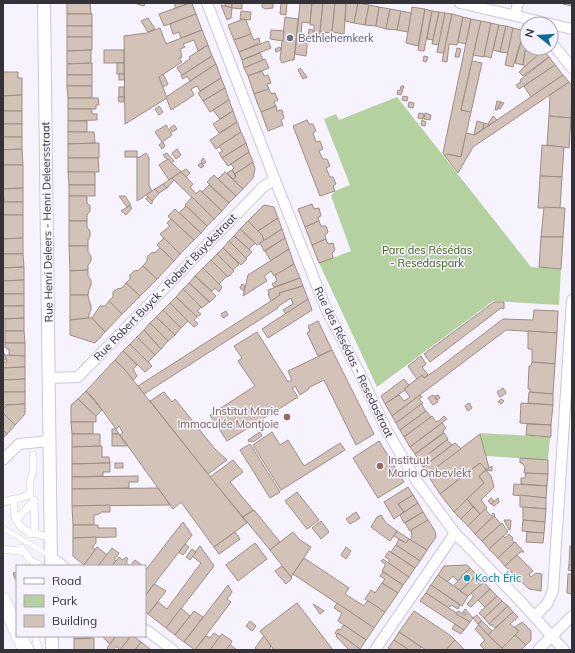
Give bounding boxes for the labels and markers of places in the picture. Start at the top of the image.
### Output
place label: Bethlehemkerk [298,31,374,45]
marker: Bethlehemkerk [285,33,295,43]
place label: Institut Marie Immaculée Montjoie [177,404,279,431]
marker: Institut Marie Immaculée Montjoie [282,412,292,422]
place label: Instituut Maria Onbevlekt [388,453,472,480]
marker: Instituut Maria Onbevlekt [375,461,385,471]
place label: Koch Éric [475,571,522,585]
marker: Koch Éric [462,573,472,583]

